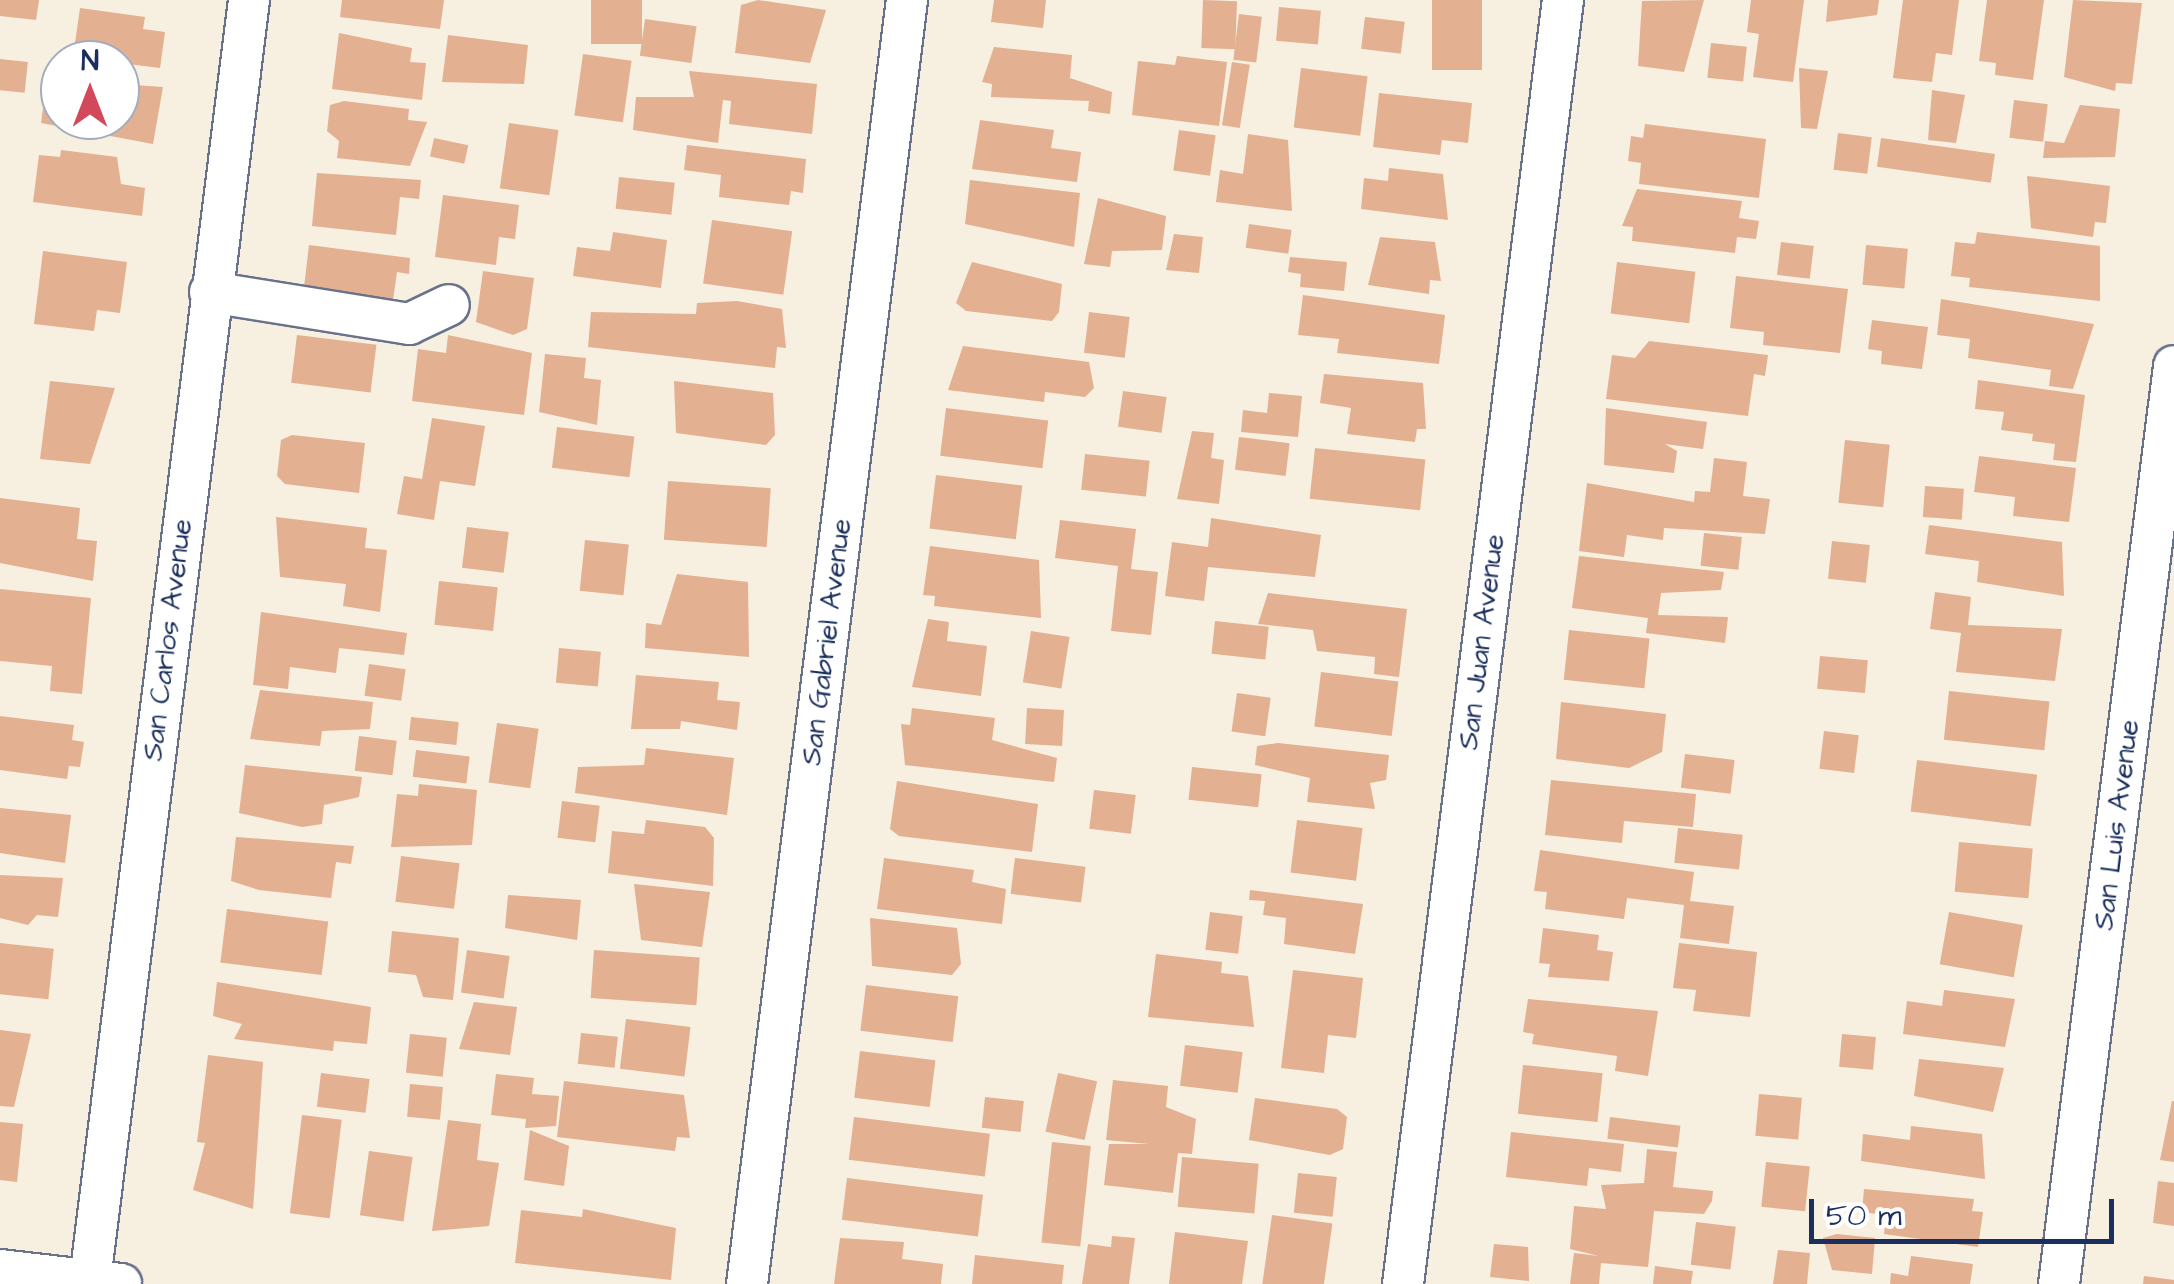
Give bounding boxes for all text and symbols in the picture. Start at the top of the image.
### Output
north arrow [40,40,140,140]
text: N [81,42,99,81]
street label: San Carlos Avenue [136,517,200,763]
street label: San Gabriel Avenue [795,517,859,767]
street label: San Juan Avenue [1452,532,1512,752]
street label: San Luis Avenue [2087,718,2147,932]
scale bar [1814,1179,2119,1241]
text: 50 m [1826,1195,1902,1237]

